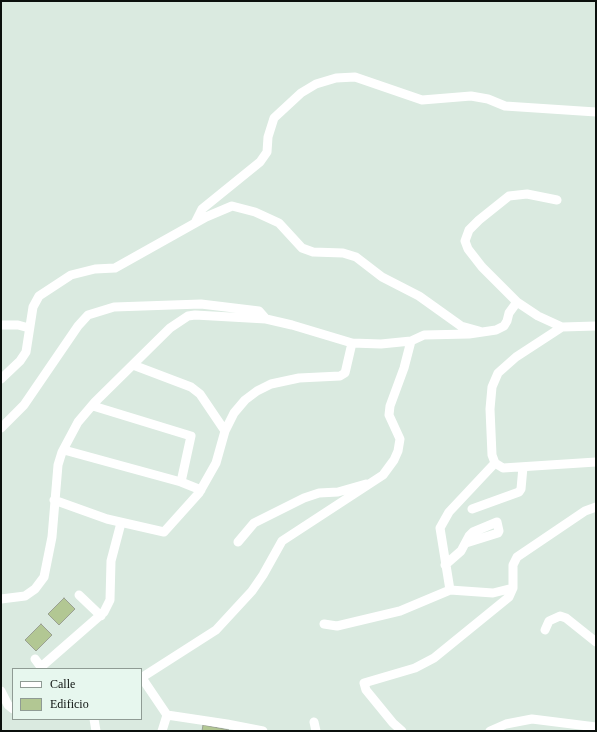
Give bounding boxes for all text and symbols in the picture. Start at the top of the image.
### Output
legend [12,668,142,720]
text: Calle [50,677,75,691]
text: Edificio [50,697,89,711]

